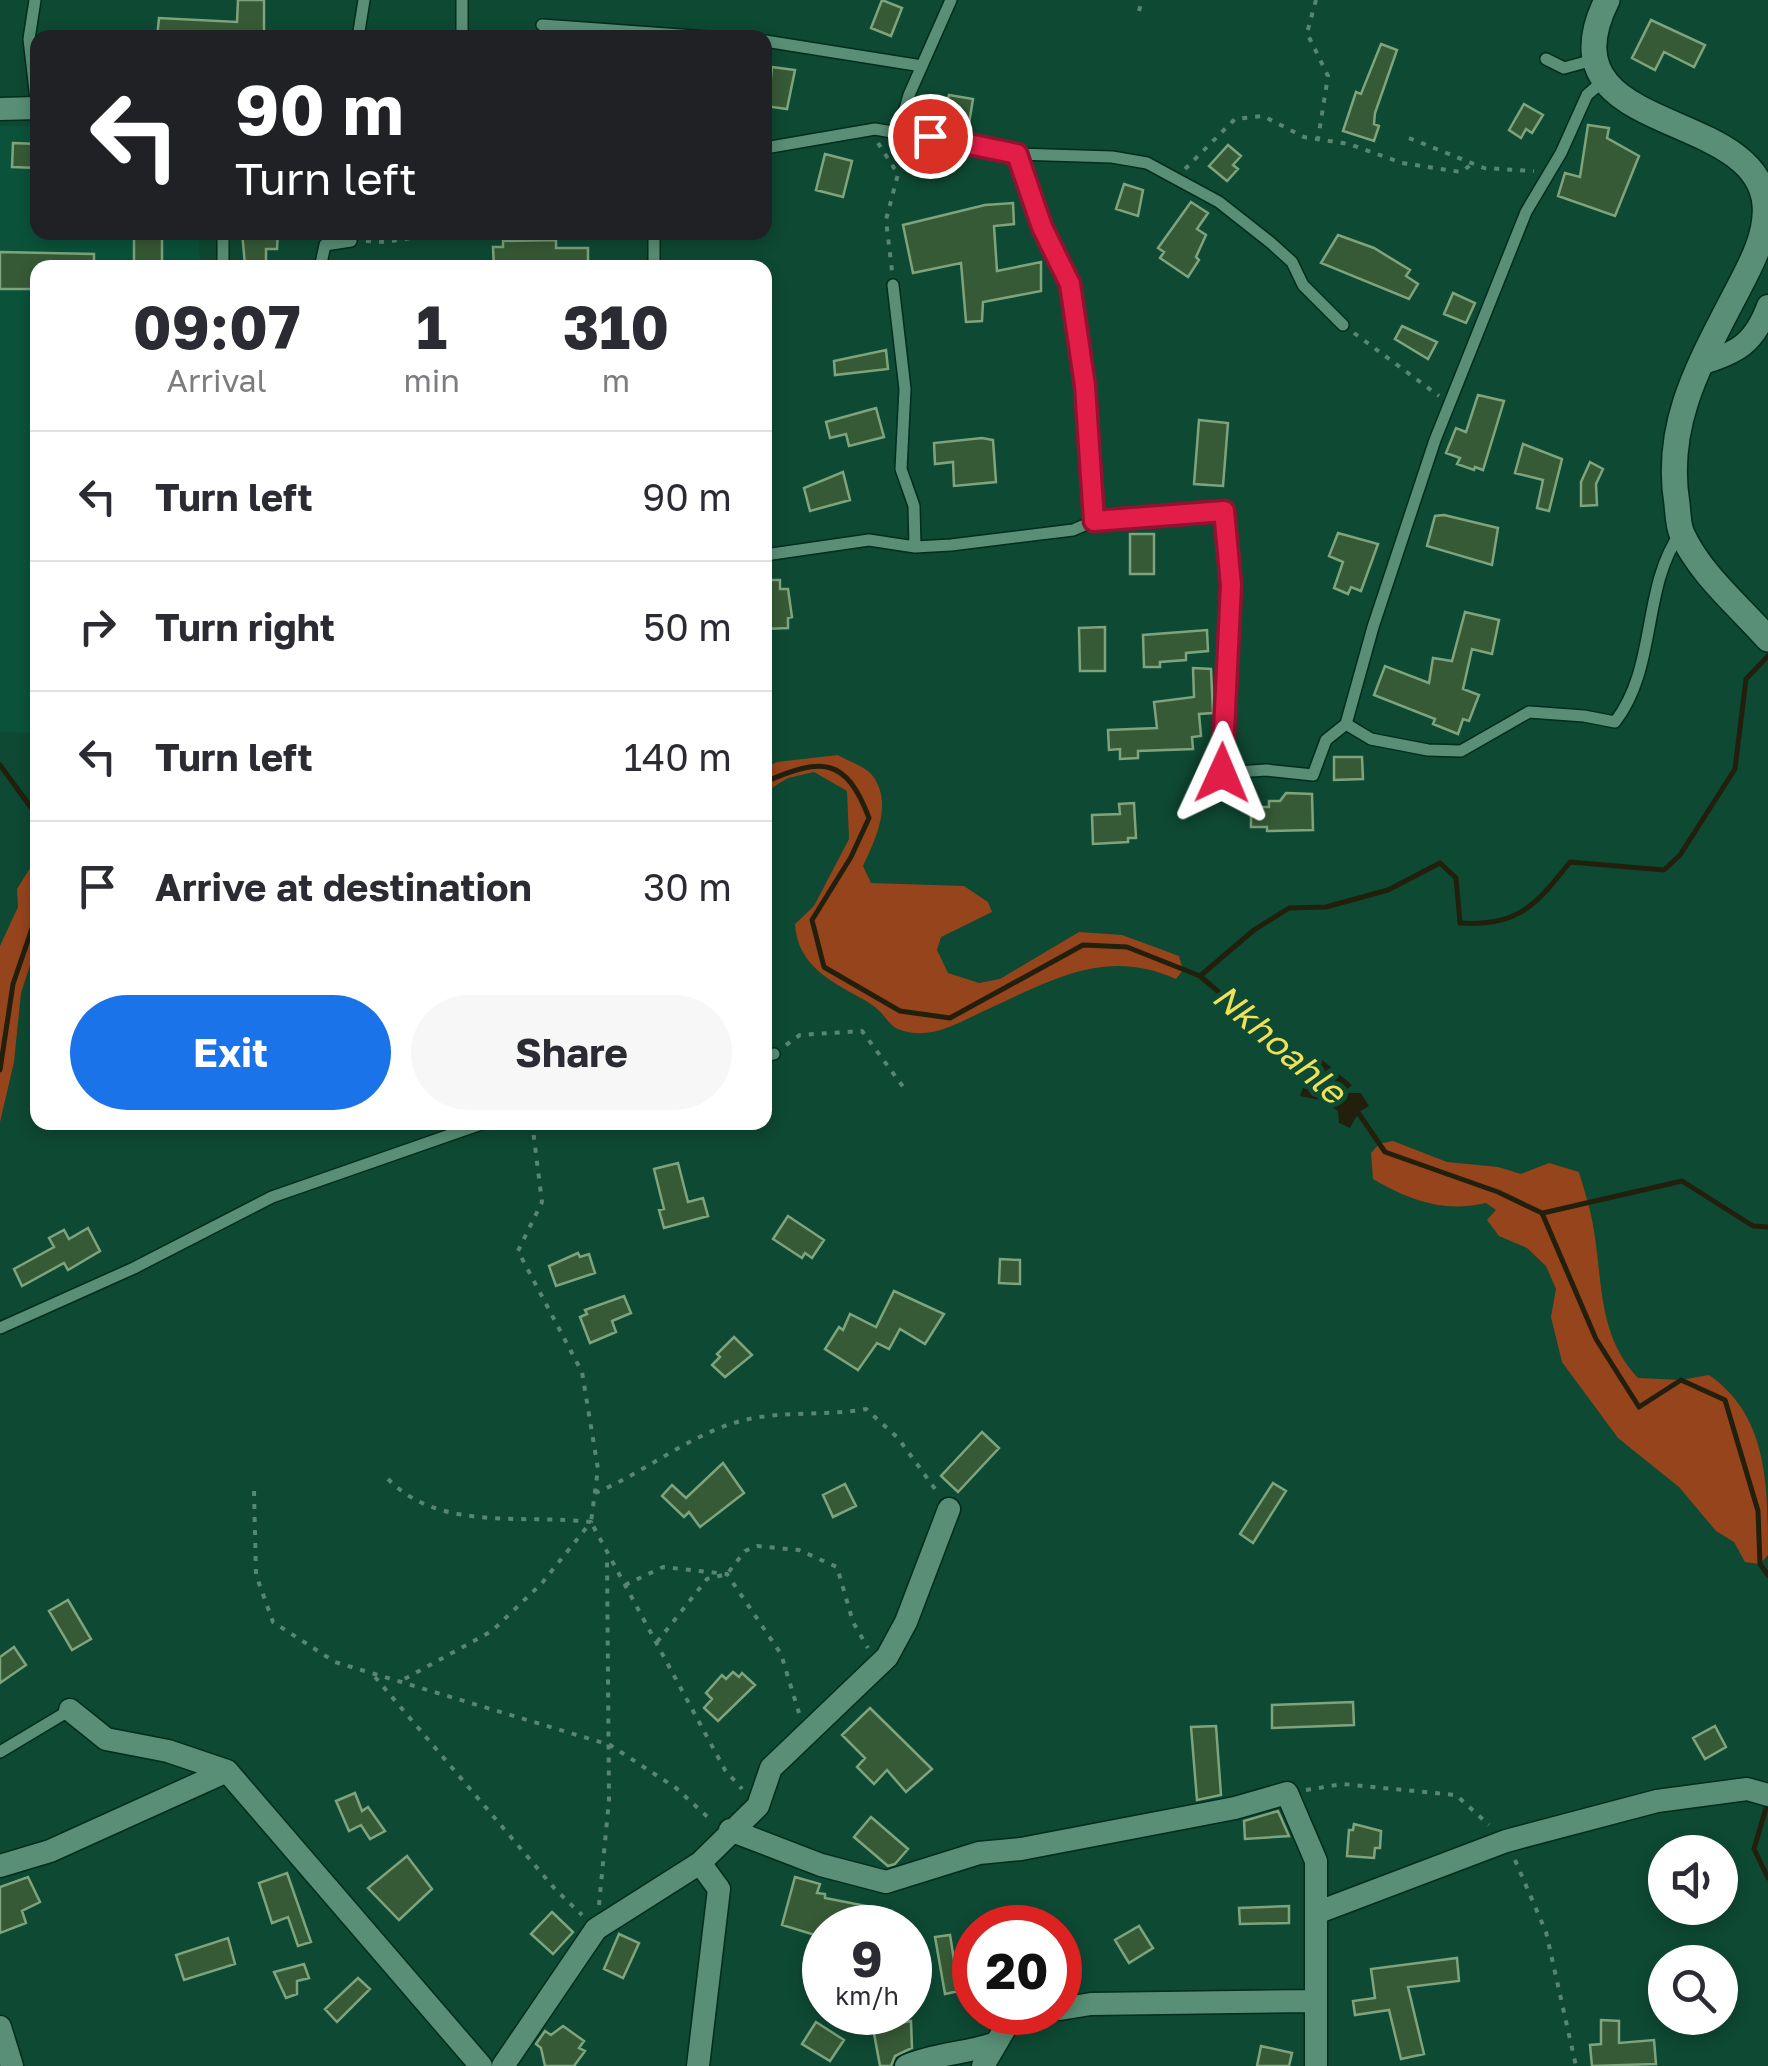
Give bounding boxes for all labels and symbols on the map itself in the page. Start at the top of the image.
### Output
pin [888,94,973,179]
position arrow [1170,721,1274,825]
water label: Nkhoahle [1205,974,1356,1114]
speed limit sign: 20 [952,1905,1082,2035]

